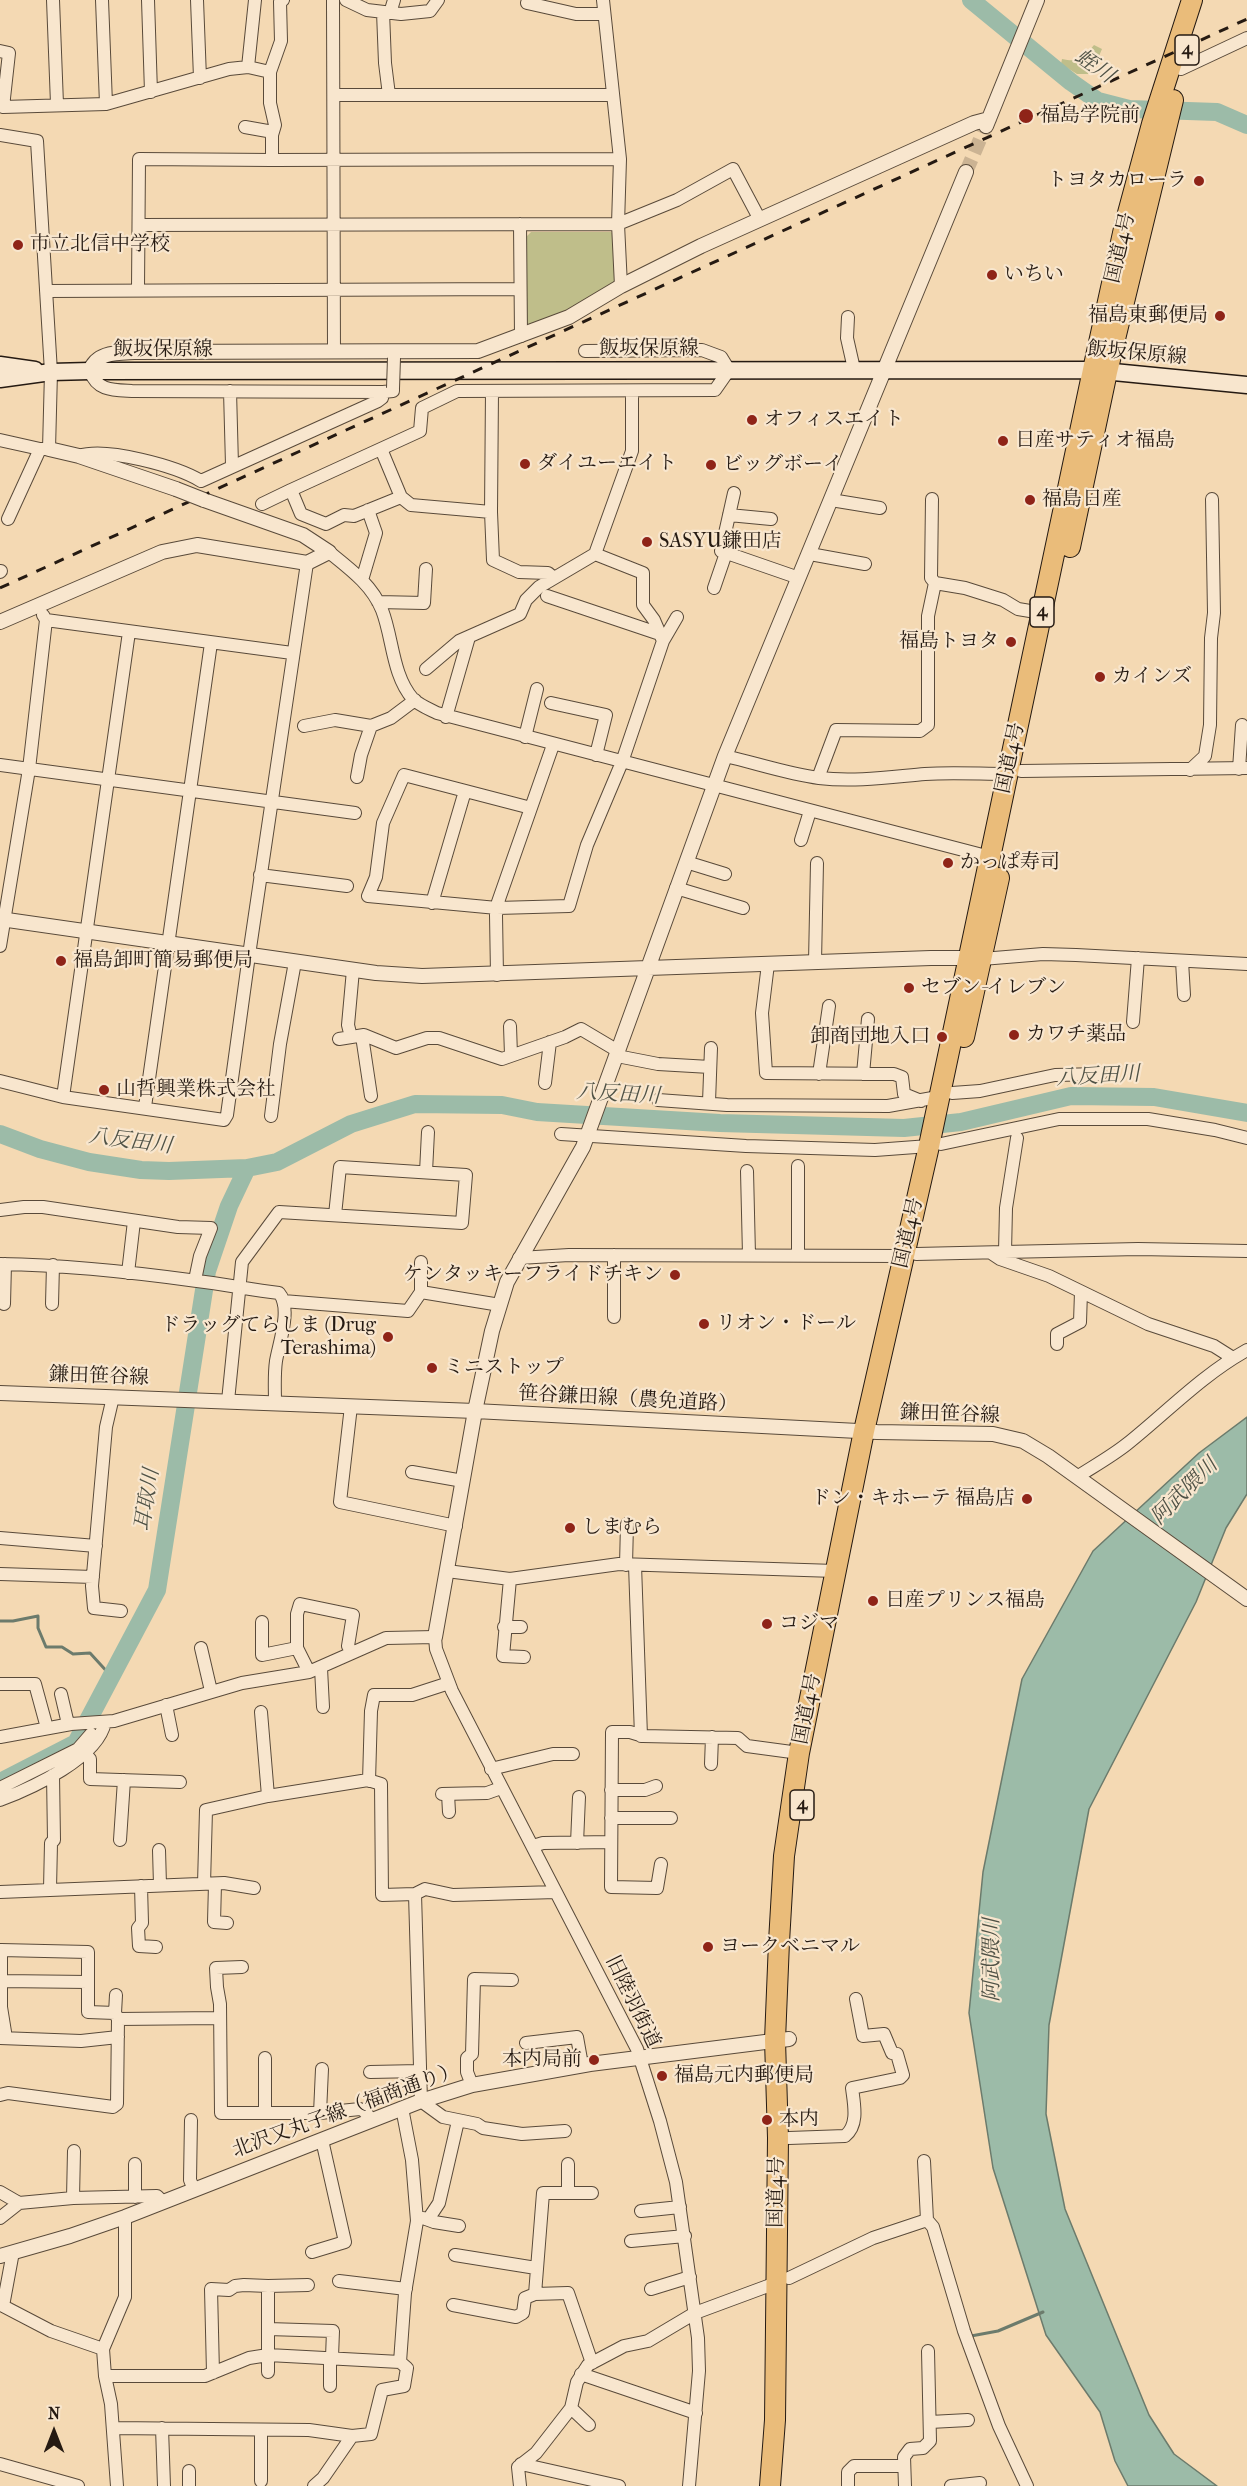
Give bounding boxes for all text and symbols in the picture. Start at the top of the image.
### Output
road number: 4 [1175,35,1199,65]
water label: 蛭川 [1070,45,1118,89]
place label: 福島学院前 [1040,104,1140,128]
marker: 福島学院前 [1017,107,1035,125]
place label: トヨタカローラ [1047,169,1187,193]
marker: トヨタカローラ [1192,174,1206,188]
street label: 国道4号 [1101,210,1141,286]
place label: 市立北信中学校 [30,233,170,257]
marker: 市立北信中学校 [11,238,25,252]
place label: いちい [1004,263,1064,287]
marker: いちい [985,268,999,282]
place label: 福島東郵便局 [1088,304,1208,328]
marker: 福島東郵便局 [1213,309,1227,323]
street label: 飯坂保原線 [599,337,699,361]
street label: 飯坂保原線 [113,338,213,362]
street label: 飯坂保原線 [1086,338,1188,370]
place label: オフィスエイト [764,408,904,432]
marker: オフィスエイト [745,413,759,427]
place label: 日産サティオ福島 [1015,429,1175,453]
marker: 日産サティオ福島 [996,434,1010,448]
place label: ダイユーエイト [537,452,677,476]
place label: ビッグボーイ [723,453,843,477]
marker: ダイユーエイト [518,457,532,471]
marker: ビッグボーイ [704,458,718,472]
place label: 福島日産 [1042,488,1122,512]
marker: 福島日産 [1023,493,1037,507]
place label: SASYU鎌田店 [659,530,782,554]
marker: SASYU鎌田店 [640,535,654,549]
road number: 4 [1030,597,1054,627]
place label: 福島トヨタ [899,630,999,654]
marker: 福島トヨタ [1004,635,1018,649]
place label: カインズ [1112,665,1192,689]
marker: カインズ [1093,670,1107,684]
street label: 国道4号 [992,720,1030,796]
place label: かっぱ寿司 [960,851,1060,875]
marker: かっぱ寿司 [941,856,955,870]
place label: 福島卸町簡易郵便局 [73,949,253,973]
marker: 福島卸町簡易郵便局 [54,954,68,968]
place label: セブン-イレブン [921,976,1066,1000]
marker: セブン-イレブン [902,981,916,995]
place label: カワチ薬品 [1026,1023,1126,1047]
place label: 卸商団地入口 [810,1025,930,1049]
marker: カワチ薬品 [1007,1028,1021,1042]
marker: 卸商団地入口 [935,1030,949,1044]
water label: 八反田川 [1055,1062,1141,1092]
place label: 山哲興業株式会社 [116,1078,276,1102]
water label: 八反田川 [575,1080,661,1110]
marker: 山哲興業株式会社 [97,1083,111,1097]
water label: 八反田川 [87,1124,173,1160]
street label: 国道4号 [889,1195,929,1271]
place label: ケンタッキーフライドチキン [403,1263,663,1287]
marker: ケンタッキーフライドチキン [668,1268,682,1282]
place label: リオン・ドール [716,1312,856,1336]
place label: ドラッグてらしま (Drug Terashima) [160,1314,376,1361]
marker: リオン・ドール [697,1317,711,1331]
marker: ドラッグてらしま (Drug Terashima) [381,1330,395,1344]
place label: ミニストップ [444,1356,564,1380]
marker: ミニストップ [425,1361,439,1375]
street label: 鎌田笹谷線 [49,1363,149,1391]
street label: 笹谷鎌田線（農免道路） [518,1382,738,1418]
street label: 鎌田笹谷線 [900,1401,1000,1429]
water label: 阿武隈川 [1146,1453,1224,1531]
water label: 耳取川 [131,1467,165,1533]
place label: ドン・キホーテ 福島店 [811,1487,1015,1511]
marker: ドン・キホーテ 福島店 [1020,1492,1034,1506]
place label: しまむら [582,1516,662,1540]
marker: しまむら [563,1521,577,1535]
place label: 日産プリンス福島 [885,1589,1045,1613]
marker: 日産プリンス福島 [866,1594,880,1608]
place label: コジマ [779,1612,839,1636]
marker: コジマ [760,1617,774,1631]
street label: 国道4号 [789,1671,827,1747]
road number: 4 [790,1790,814,1820]
water label: 阿武隈川 [980,1918,1006,2002]
place label: ヨークベニマル [720,1935,860,1959]
marker: ヨークベニマル [701,1940,715,1954]
street label: 旧陸羽街道 [599,1952,665,2052]
place label: 本内局前 [502,2048,582,2072]
marker: 本内局前 [587,2053,601,2067]
street label: 北沢又丸子線（福商通り） [229,2059,463,2163]
place label: 福島元内郵便局 [674,2064,814,2088]
marker: 福島元内郵便局 [655,2069,669,2083]
place label: 本内 [779,2108,819,2132]
marker: 本内 [760,2113,774,2127]
street label: 国道4号 [764,2156,790,2228]
north arrow [24,2402,84,2462]
text: N [48,2404,60,2423]

